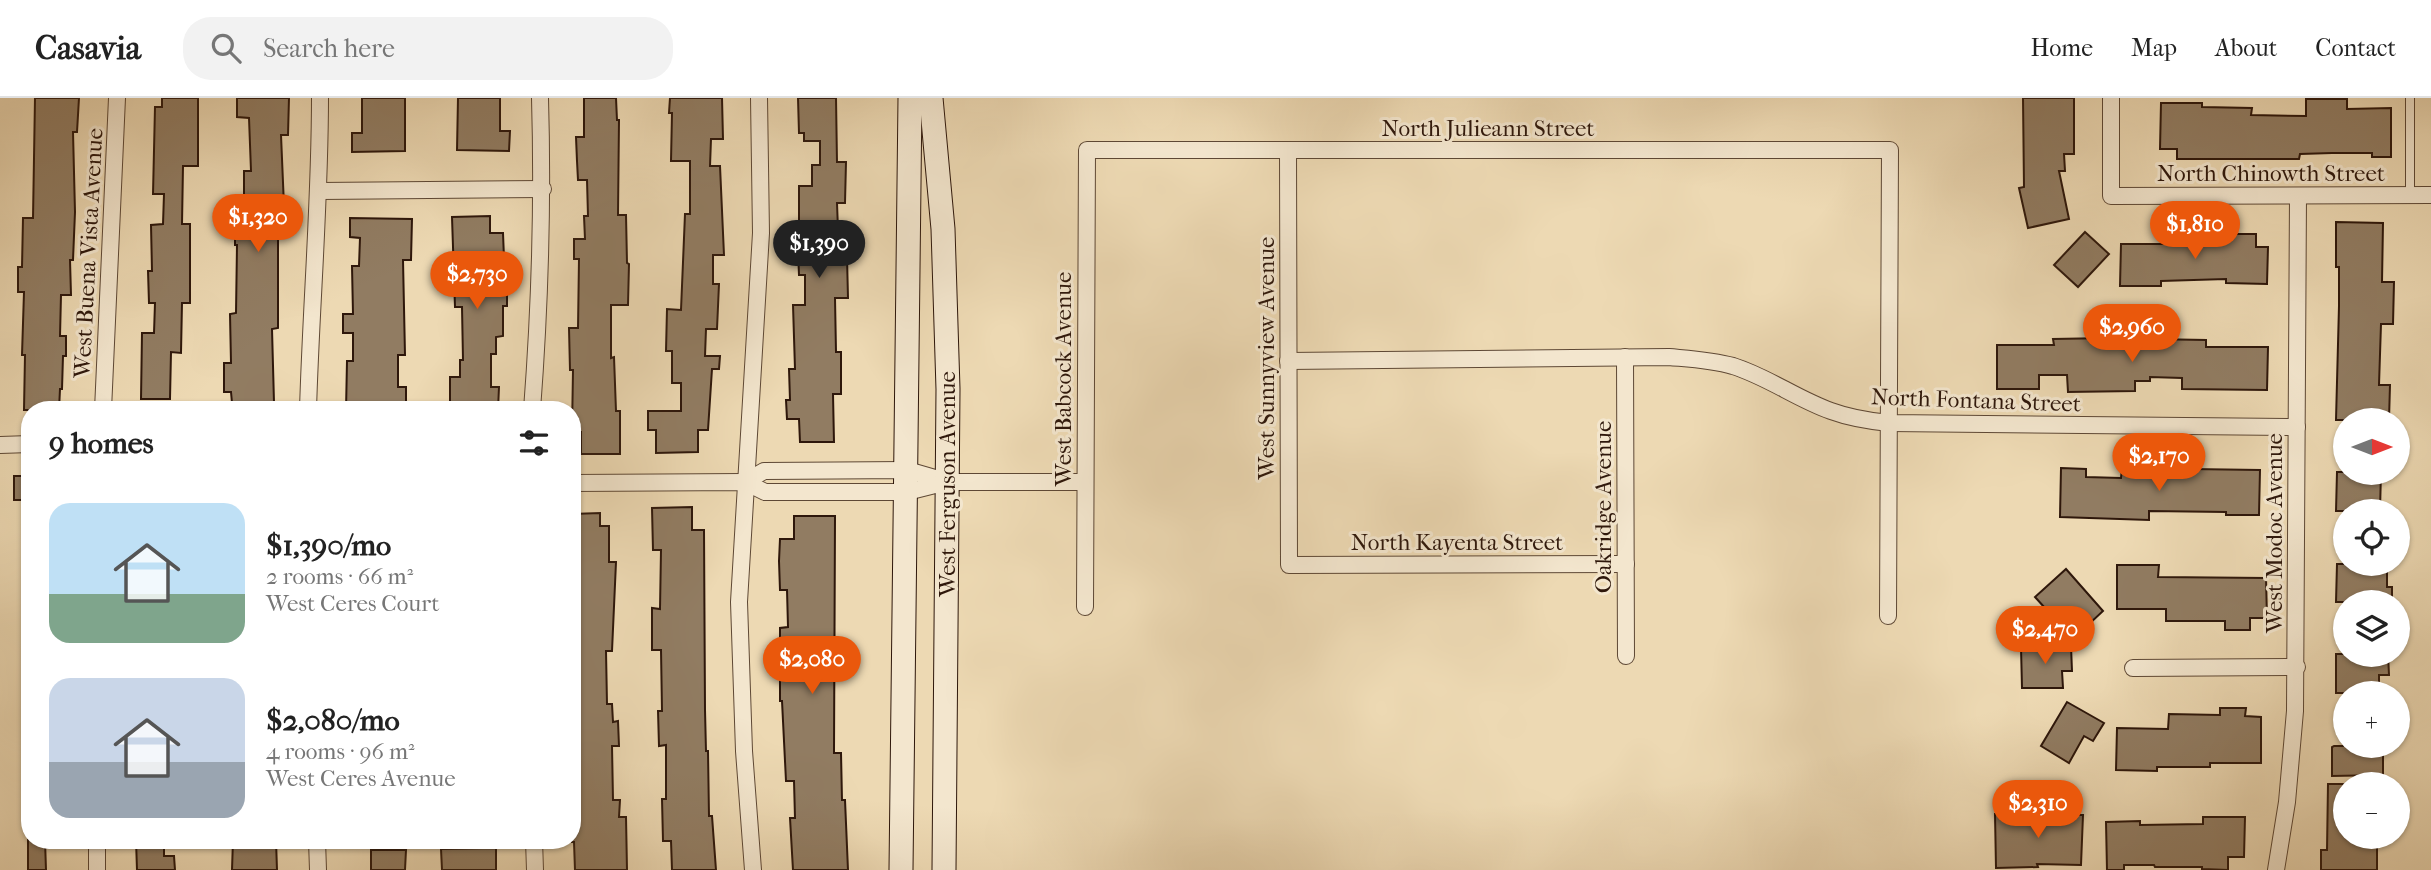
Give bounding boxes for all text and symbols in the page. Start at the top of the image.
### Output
search box [183,17,673,80]
text: Casavia [35,29,141,68]
icon: search [207,29,245,67]
text: Search here [263,33,395,64]
text: Home [2031,34,2093,62]
text: Map [2131,34,2177,62]
text: About [2215,34,2277,62]
text: Contact [2315,34,2396,62]
street label: North Julieann Street [1381,115,1595,142]
street label: West Buena Vista Avenue [68,127,109,380]
street label: North Chinowth Street [2157,160,2385,187]
pin: $1,320 [201,194,315,254]
pin: $1,810 [2138,202,2252,261]
text: $1,320 [228,203,288,230]
text: $1,810 [2166,210,2224,237]
pin: $1,390 [762,220,876,280]
text: $1,390 [789,229,849,256]
street label: West Sunnyview Avenue [1253,237,1280,480]
pin: $2,730 [420,252,534,311]
text: $2,730 [446,260,508,287]
street label: West Babcock Avenue [1050,272,1077,487]
pin: $2,960 [2075,304,2189,364]
text: $2,960 [2099,313,2165,340]
street label: West Ferguson Avenue [934,371,961,598]
street label: North Fontana Street [1871,383,2081,418]
north arrow [2333,408,2410,485]
map controls [2333,408,2410,849]
street label: Oakridge Avenue [1590,421,1617,593]
icon: filters [515,424,553,462]
text: 9 homes [49,426,154,461]
street label: West Modoc Avenue [2261,433,2288,634]
pin: $2,170 [2102,434,2216,493]
text: $2,170 [2128,442,2190,469]
button: locate [2333,499,2410,576]
text: $1,390/mo [266,528,391,563]
street label: North Kayenta Street [1351,529,1563,556]
icon: home [105,531,189,615]
text: 2 rooms · 66 m² [266,563,413,590]
text: West Ceres Court [266,590,439,617]
button: layers [2333,590,2410,667]
pin: $2,470 [1988,606,2102,666]
text: $2,470 [2012,615,2078,642]
pin: $2,080 [755,636,869,696]
text: $2,080 [779,645,845,672]
button: + [2333,681,2410,758]
text: $2,080/mo [266,703,400,738]
icon: home [105,706,189,790]
text: 4 rooms · 96 m² [266,738,415,765]
text: West Ceres Avenue [266,765,456,792]
button: − [2333,772,2410,849]
pin: $2,310 [1981,780,2095,840]
text: $2,310 [2008,789,2068,816]

